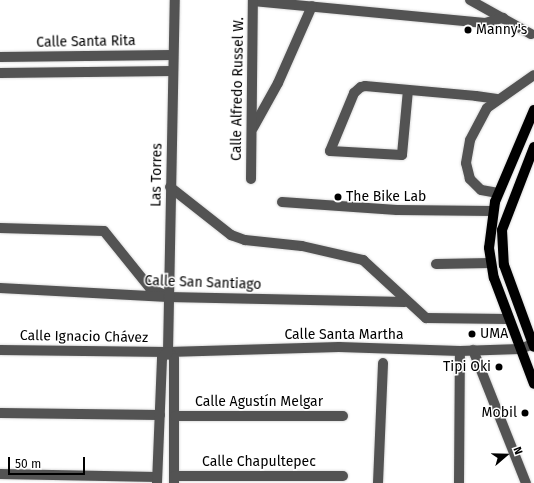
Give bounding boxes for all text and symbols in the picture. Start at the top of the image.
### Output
street label: Calle Alfredo Russel W. [228,17,248,161]
place label: Manny's [476,22,527,38]
marker: Manny's [463,25,473,35]
street label: Calle Santa Rita [36,33,136,51]
street label: Las Torres [148,143,166,207]
place label: The Bike Lab [346,189,426,205]
marker: The Bike Lab [333,192,343,202]
street label: Calle San Santiago [144,273,262,293]
place label: UMA [480,326,508,342]
street label: Calle Ignacio Chávez [20,327,148,347]
street label: Calle Santa Martha [284,327,404,343]
marker: UMA [467,329,477,339]
place label: Tipi Oki [443,359,491,375]
marker: Tipi Oki [494,362,504,372]
street label: Calle Agustín Melgar [195,394,323,410]
place label: Mobil [482,405,517,421]
marker: Mobil [520,408,530,418]
north arrow [486,435,526,475]
text: N [510,445,525,456]
scale bar [10,449,87,475]
street label: Calle Chapultepec [202,454,316,470]
text: 50 m [15,457,41,471]

